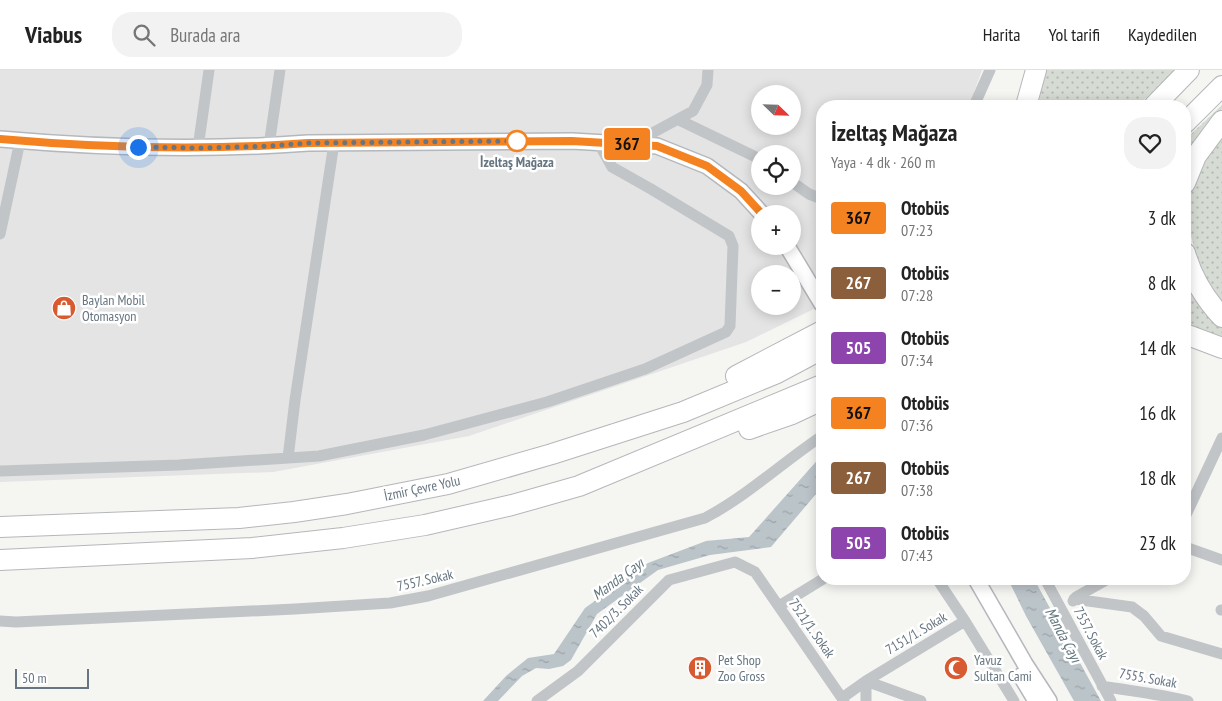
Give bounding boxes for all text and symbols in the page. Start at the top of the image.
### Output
search box [112,12,462,57]
text: Viabus [25,19,82,50]
icon: search [130,21,158,49]
text: Burada ara [170,23,240,47]
text: Harita [983,23,1021,46]
text: Yol tarifi [1049,23,1100,46]
text: Kaydedilen [1128,23,1197,46]
north arrow [751,85,801,135]
map controls [751,85,801,315]
text: İzeltaş Mağaza [831,117,958,148]
button: heart [1124,117,1176,169]
line badge: 367 [598,128,656,160]
marker: İzeltaş Mağaza [506,130,528,152]
text: 367 [614,132,640,155]
your location [126,135,151,160]
button: locate [751,145,801,195]
text: Yaya · 4 dk · 260 m [831,152,935,172]
place label: İzeltaş Mağaza [480,153,554,171]
text: Otobüs [901,196,949,220]
button: + [751,205,801,255]
text: 367 [846,206,871,229]
text: 3 dk [1148,206,1176,230]
text: 07:23 [901,220,933,240]
text: Otobüs [901,261,949,285]
button: − [751,265,801,315]
text: 267 [846,271,871,294]
text: 8 dk [1148,271,1176,295]
text: 07:28 [901,285,933,305]
place label: Baylan Mobil Otomasyon [82,291,146,325]
shop icon: Baylan Mobil Otomasyon [51,295,77,321]
text: Otobüs [901,326,949,350]
text: 505 [846,336,871,359]
text: 14 dk [1139,336,1176,360]
text: 07:34 [901,350,933,370]
text: Otobüs [901,391,949,415]
text: 367 [846,401,871,424]
text: 16 dk [1139,401,1176,425]
text: 07:36 [901,415,933,435]
text: Otobüs [901,456,949,480]
text: 267 [846,466,871,489]
text: 18 dk [1139,466,1176,490]
street label: İzmir Çevre Yolu [382,471,462,505]
text: 07:38 [901,480,933,500]
text: Otobüs [901,521,949,545]
text: 505 [846,531,871,554]
text: 23 dk [1139,531,1176,555]
text: 07:43 [901,545,933,565]
water label: Manda Çayı [588,552,649,604]
street label: 7557. Sokak [395,565,455,595]
street label: 7402/3. Sokak [585,580,647,642]
street label: 7521/1. Sokak [785,595,839,662]
water label: Manda Çayı [1041,604,1087,667]
street label: 7557. Sokak [1070,604,1113,663]
street label: 7151/1. Sokak [882,607,951,658]
place label: Pet Shop Zoo Gross [718,651,765,685]
place label: Yavuz Sultan Cami [974,651,1032,685]
building icon: Pet Shop Zoo Gross [687,655,713,681]
mosque icon: Yavuz Sultan Cami [943,655,969,681]
street label: 7555. Sokak [1118,664,1179,692]
scale bar [15,666,89,689]
text: 50 m [22,669,47,687]

